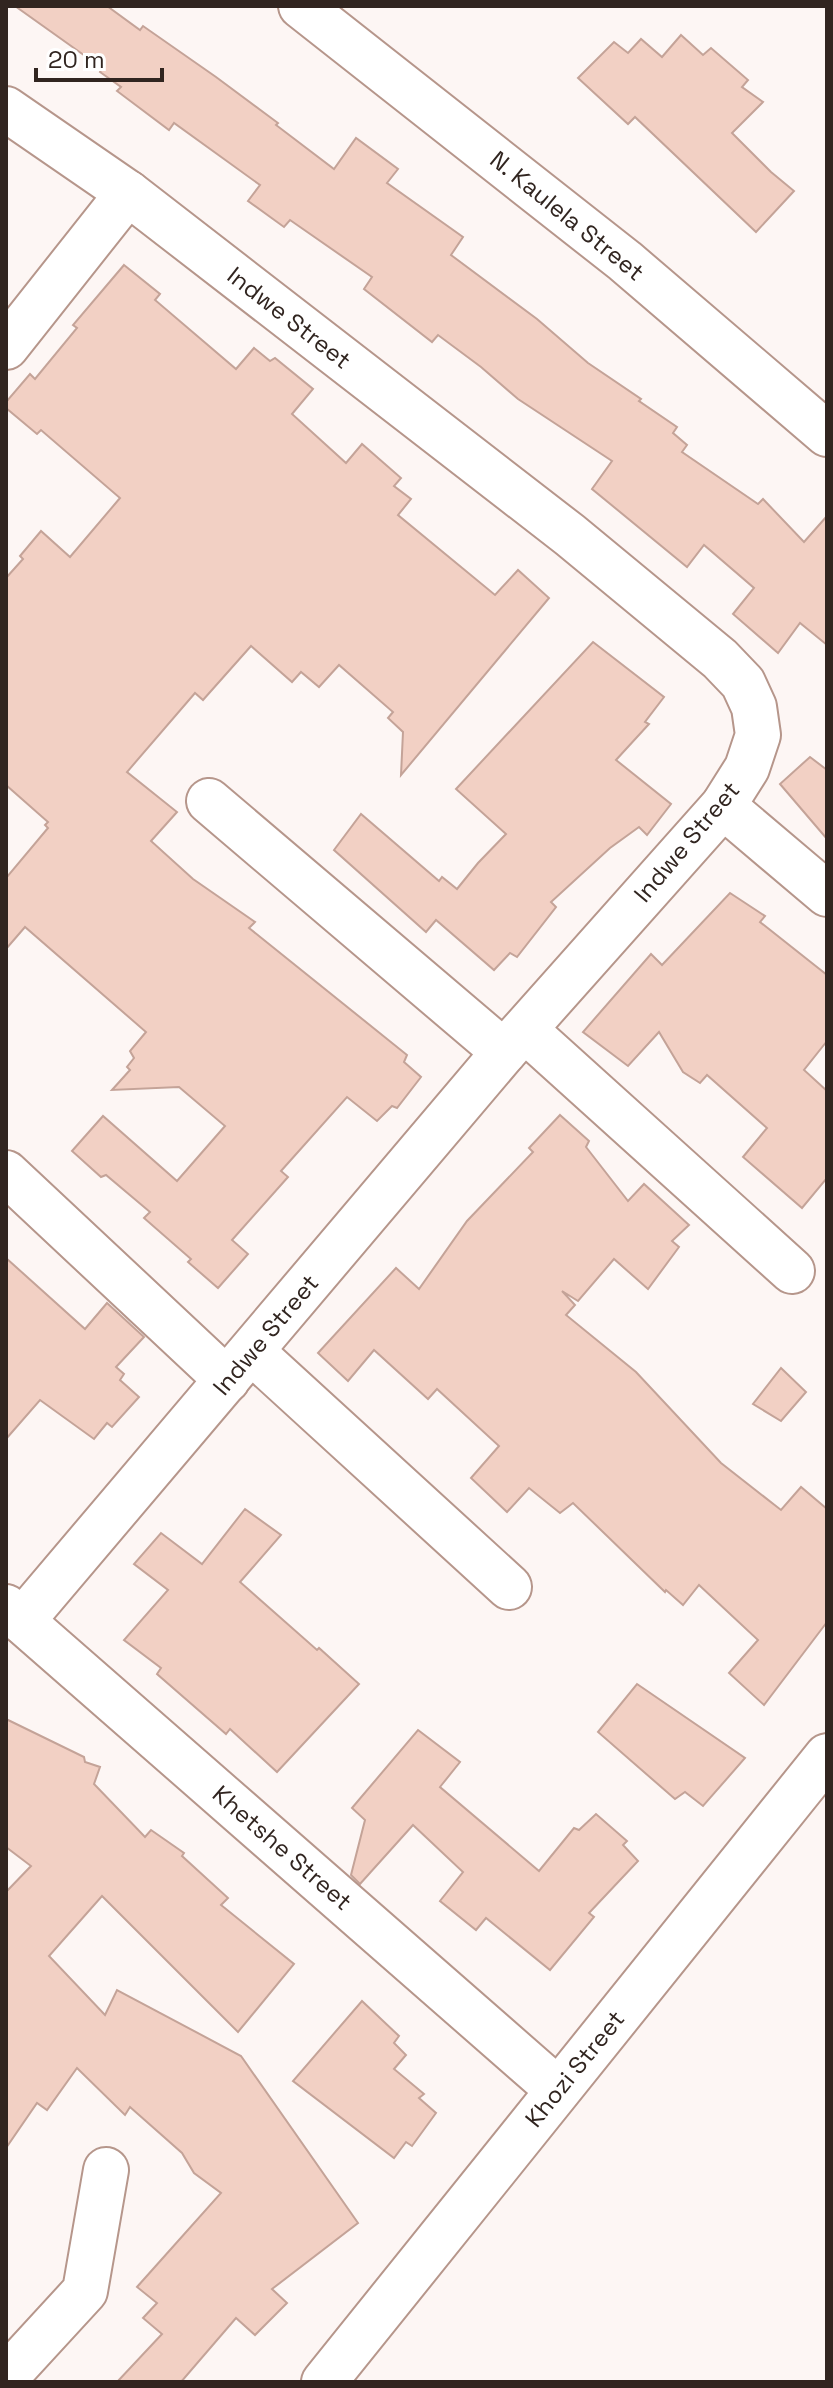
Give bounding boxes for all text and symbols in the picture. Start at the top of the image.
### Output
scale bar [36,32,162,82]
text: 20 m [48,44,105,75]
street label: N. Kaulela Street [484,144,651,287]
street label: Indwe Street [221,260,357,376]
street label: Indwe Street [627,775,746,909]
street label: Indwe Street [206,1268,325,1402]
street label: Khetshe Street [206,1778,359,1917]
street label: Khozi Street [518,2004,631,2133]

